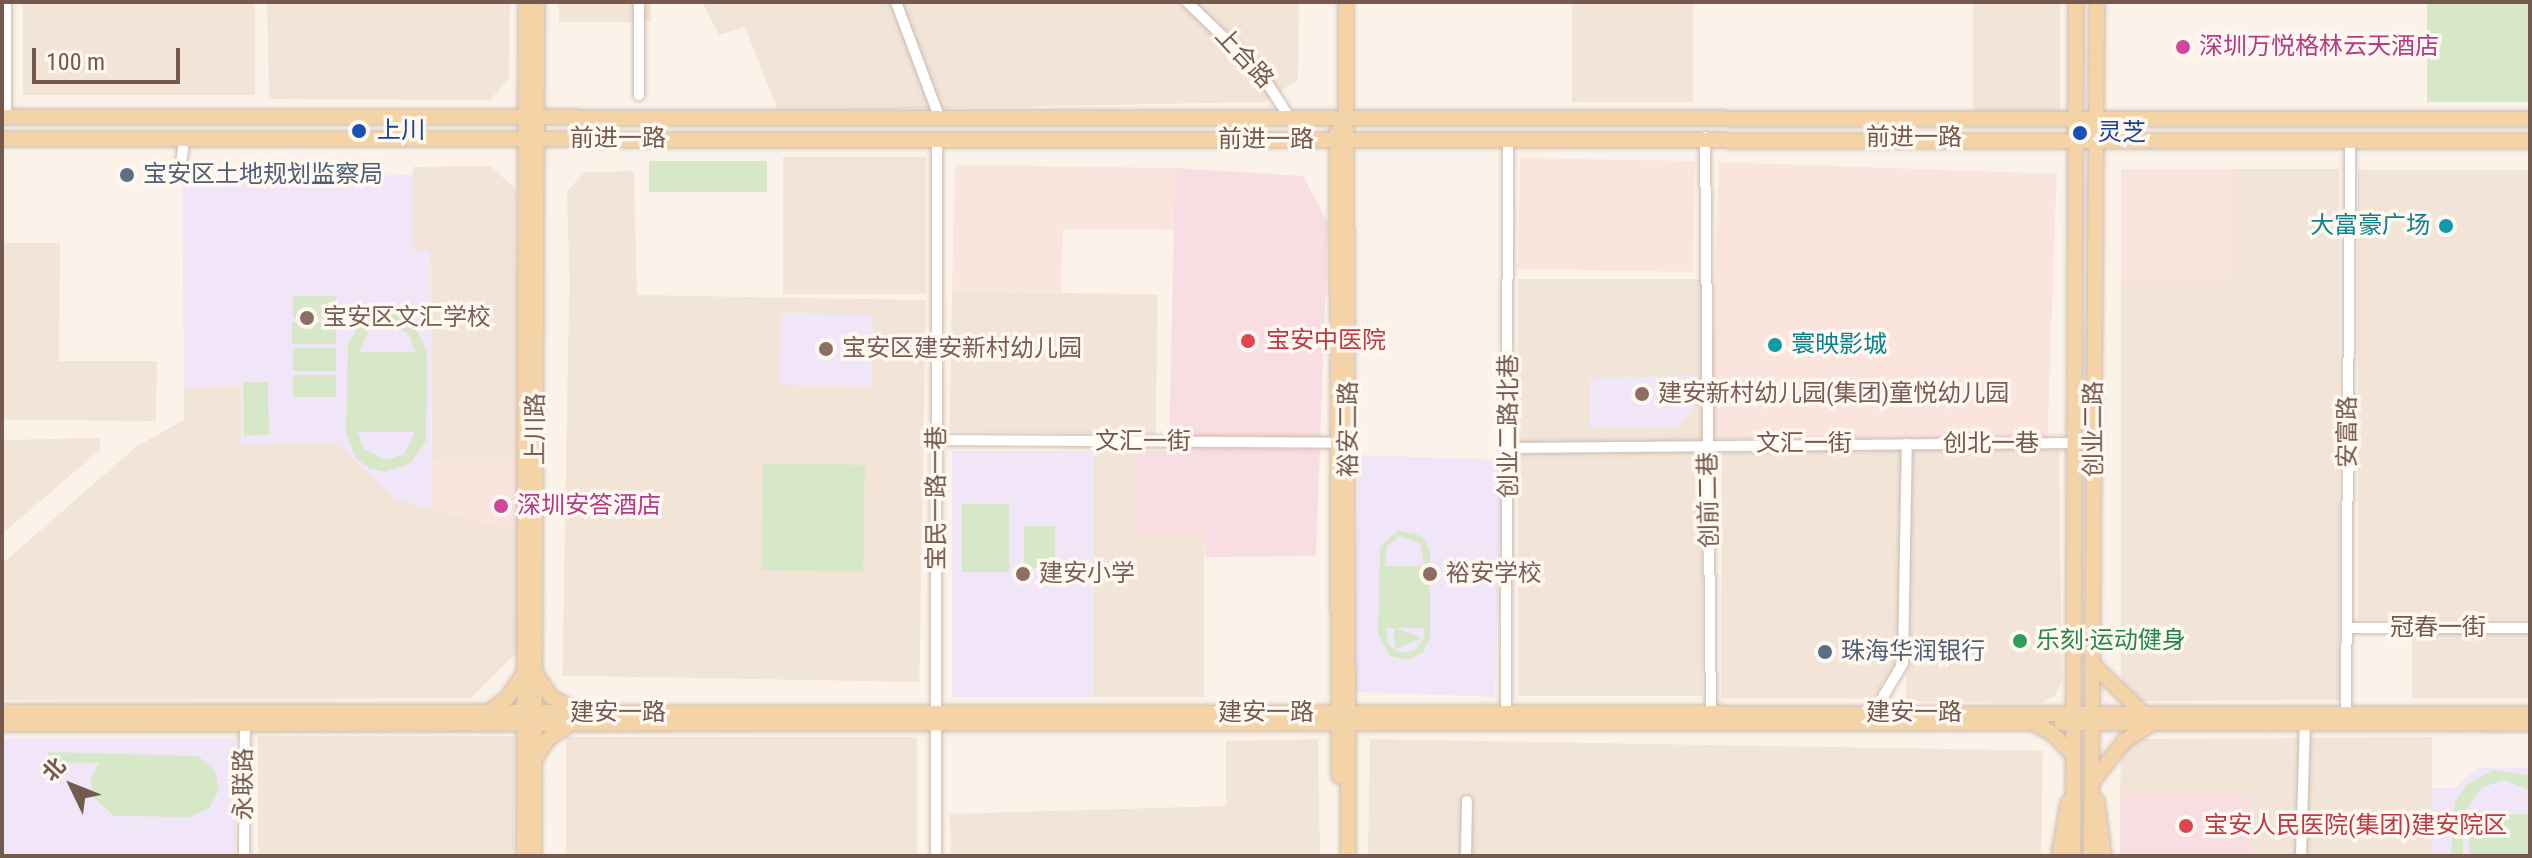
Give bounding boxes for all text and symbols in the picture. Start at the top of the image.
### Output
street label: 上合路 [1209,22,1279,94]
scale bar [36,32,184,82]
place label: 深圳万悦格林云天酒店 [2199,33,2439,61]
marker: 深圳万悦格林云天酒店 [2174,38,2192,56]
text: 100 m [46,48,105,76]
place label: 上川 [377,117,425,145]
place label: 灵芝 [2098,119,2146,147]
marker: 上川 [348,120,370,142]
marker: 灵芝 [2069,122,2091,144]
street label: 前进一路 [1866,124,1962,152]
street label: 前进一路 [570,125,666,153]
street label: 前进一路 [1218,126,1314,154]
place label: 宝安区土地规划监察局 [143,161,383,189]
marker: 宝安区土地规划监察局 [118,166,136,184]
place label: 大富豪广场 [2310,212,2430,240]
marker: 大富豪广场 [2437,217,2455,235]
place label: 宝安区文汇学校 [323,304,491,332]
marker: 宝安区文汇学校 [298,309,316,327]
place label: 宝安中医院 [1266,327,1386,355]
marker: 宝安中医院 [1237,330,1259,352]
place label: 寰映影城 [1791,331,1887,359]
place label: 宝安区建安新村幼儿园 [842,335,1082,363]
marker: 寰映影城 [1766,336,1784,354]
marker: 宝安区建安新村幼儿园 [817,340,835,358]
street label: 创业二路北巷 [1495,354,1523,498]
place label: 建安新村幼儿园(集团)童悦幼儿园 [1658,380,2009,408]
street label: 裕安二路 [1335,381,1363,477]
street label: 创业二路 [2080,381,2108,477]
marker: 建安新村幼儿园(集团)童悦幼儿园 [1633,385,1651,403]
street label: 上川路 [522,393,550,465]
street label: 安富路 [2334,396,2362,468]
street label: 宝民一路一巷 [923,426,951,570]
street label: 文汇一街 [1095,428,1191,456]
street label: 文汇一街 [1756,430,1852,458]
street label: 创北一巷 [1943,430,2039,458]
street label: 创前二巷 [1694,452,1724,548]
place label: 深圳安答酒店 [517,492,661,520]
marker: 深圳安答酒店 [492,497,510,515]
place label: 建安小学 [1039,560,1135,588]
place label: 裕安学校 [1446,560,1542,588]
marker: 建安小学 [1014,565,1032,583]
marker: 裕安学校 [1421,565,1439,583]
street label: 冠春一街 [2390,614,2486,642]
place label: 乐刻·运动健身 [2036,627,2186,655]
marker: 乐刻·运动健身 [2011,632,2029,650]
place label: 珠海华润银行 [1841,638,1985,666]
marker: 珠海华润银行 [1816,643,1834,661]
street label: 建安一路 [570,699,666,727]
street label: 建安一路 [1218,699,1314,727]
street label: 建安一路 [1866,699,1962,727]
north arrow [32,746,112,826]
street label: 永联路 [230,748,258,820]
text: 北 [37,753,71,786]
place label: 宝安人民医院(集团)建安院区 [2204,812,2507,840]
marker: 宝安人民医院(集团)建安院区 [2175,815,2197,837]

